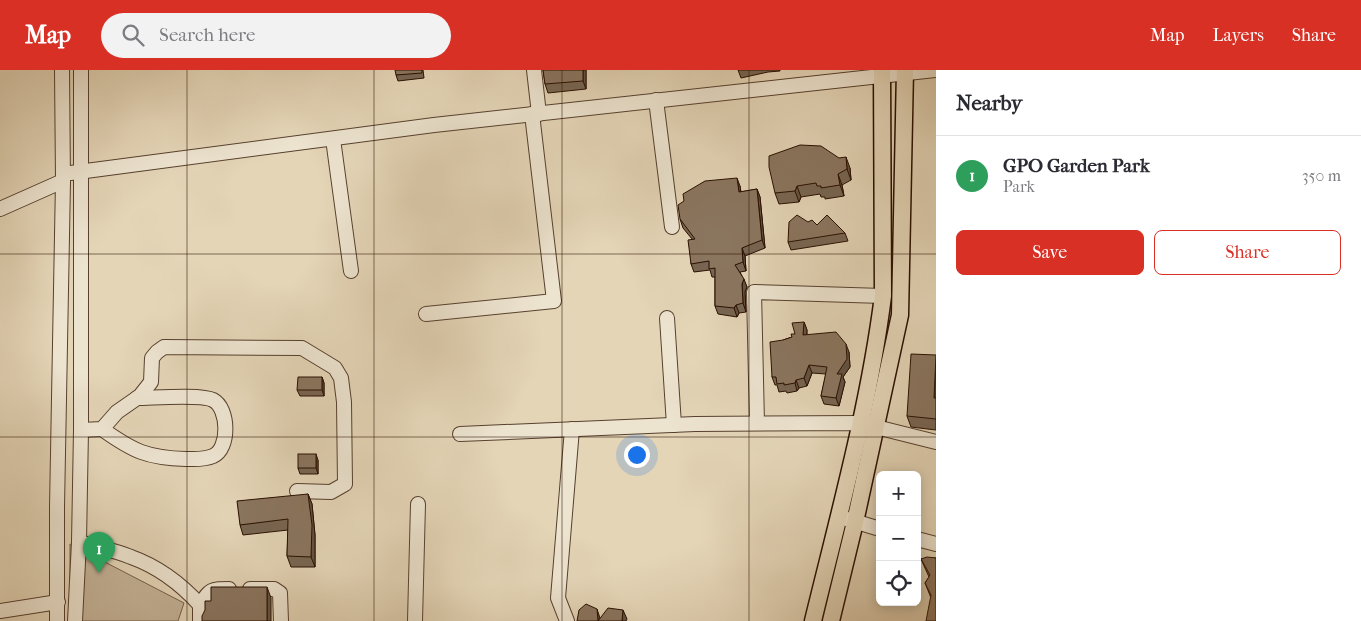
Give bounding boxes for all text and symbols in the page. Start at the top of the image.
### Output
search box [101,13,451,58]
text: Map [25,21,71,49]
icon: search [119,21,147,49]
text: Search here [159,24,255,46]
text: Map [1150,25,1184,46]
text: Layers [1212,25,1264,46]
text: Share [1292,25,1336,46]
text: Nearby [956,91,1022,115]
text: GPO Garden Park [1003,155,1150,177]
text: 1 [969,166,975,185]
text: 350 m [1302,166,1341,185]
text: Park [1003,177,1035,196]
button: Save [956,230,1144,275]
button: Share [1154,230,1341,275]
your location [624,442,650,468]
map controls [876,471,921,606]
button: + [876,471,921,516]
button: − [876,516,921,561]
pin: 1 [83,532,115,573]
button: locate [876,561,921,606]

